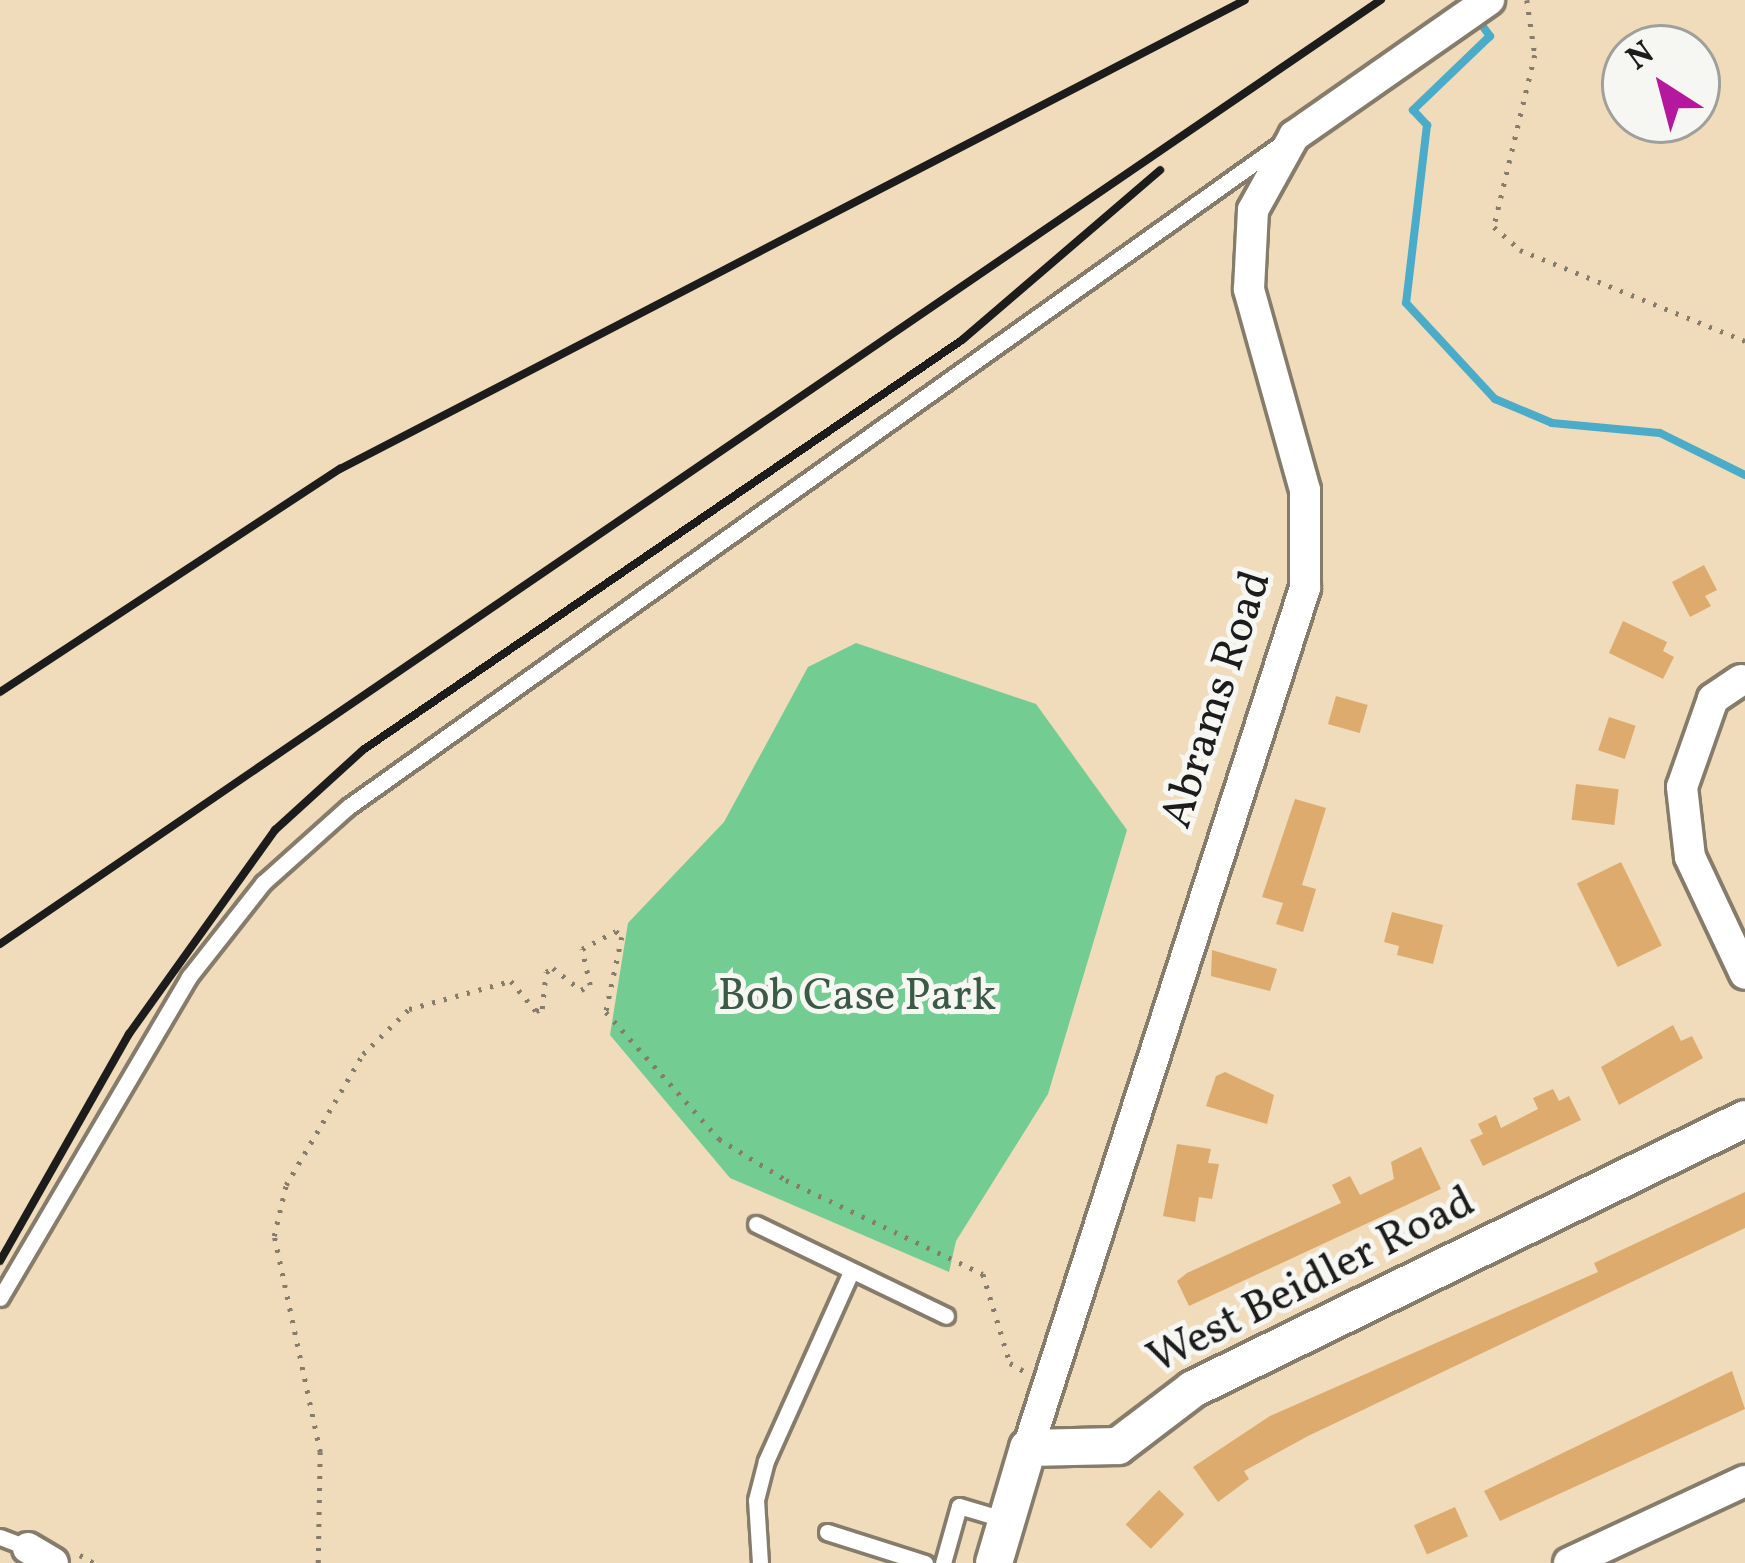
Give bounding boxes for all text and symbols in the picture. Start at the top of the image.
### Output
north arrow [1601,24,1721,144]
text: N [1618,32,1665,83]
street label: Abrams Road [1151,565,1285,835]
park label: Bob Case Park [718,971,996,1025]
street label: West Beidler Road [1140,1176,1484,1388]

